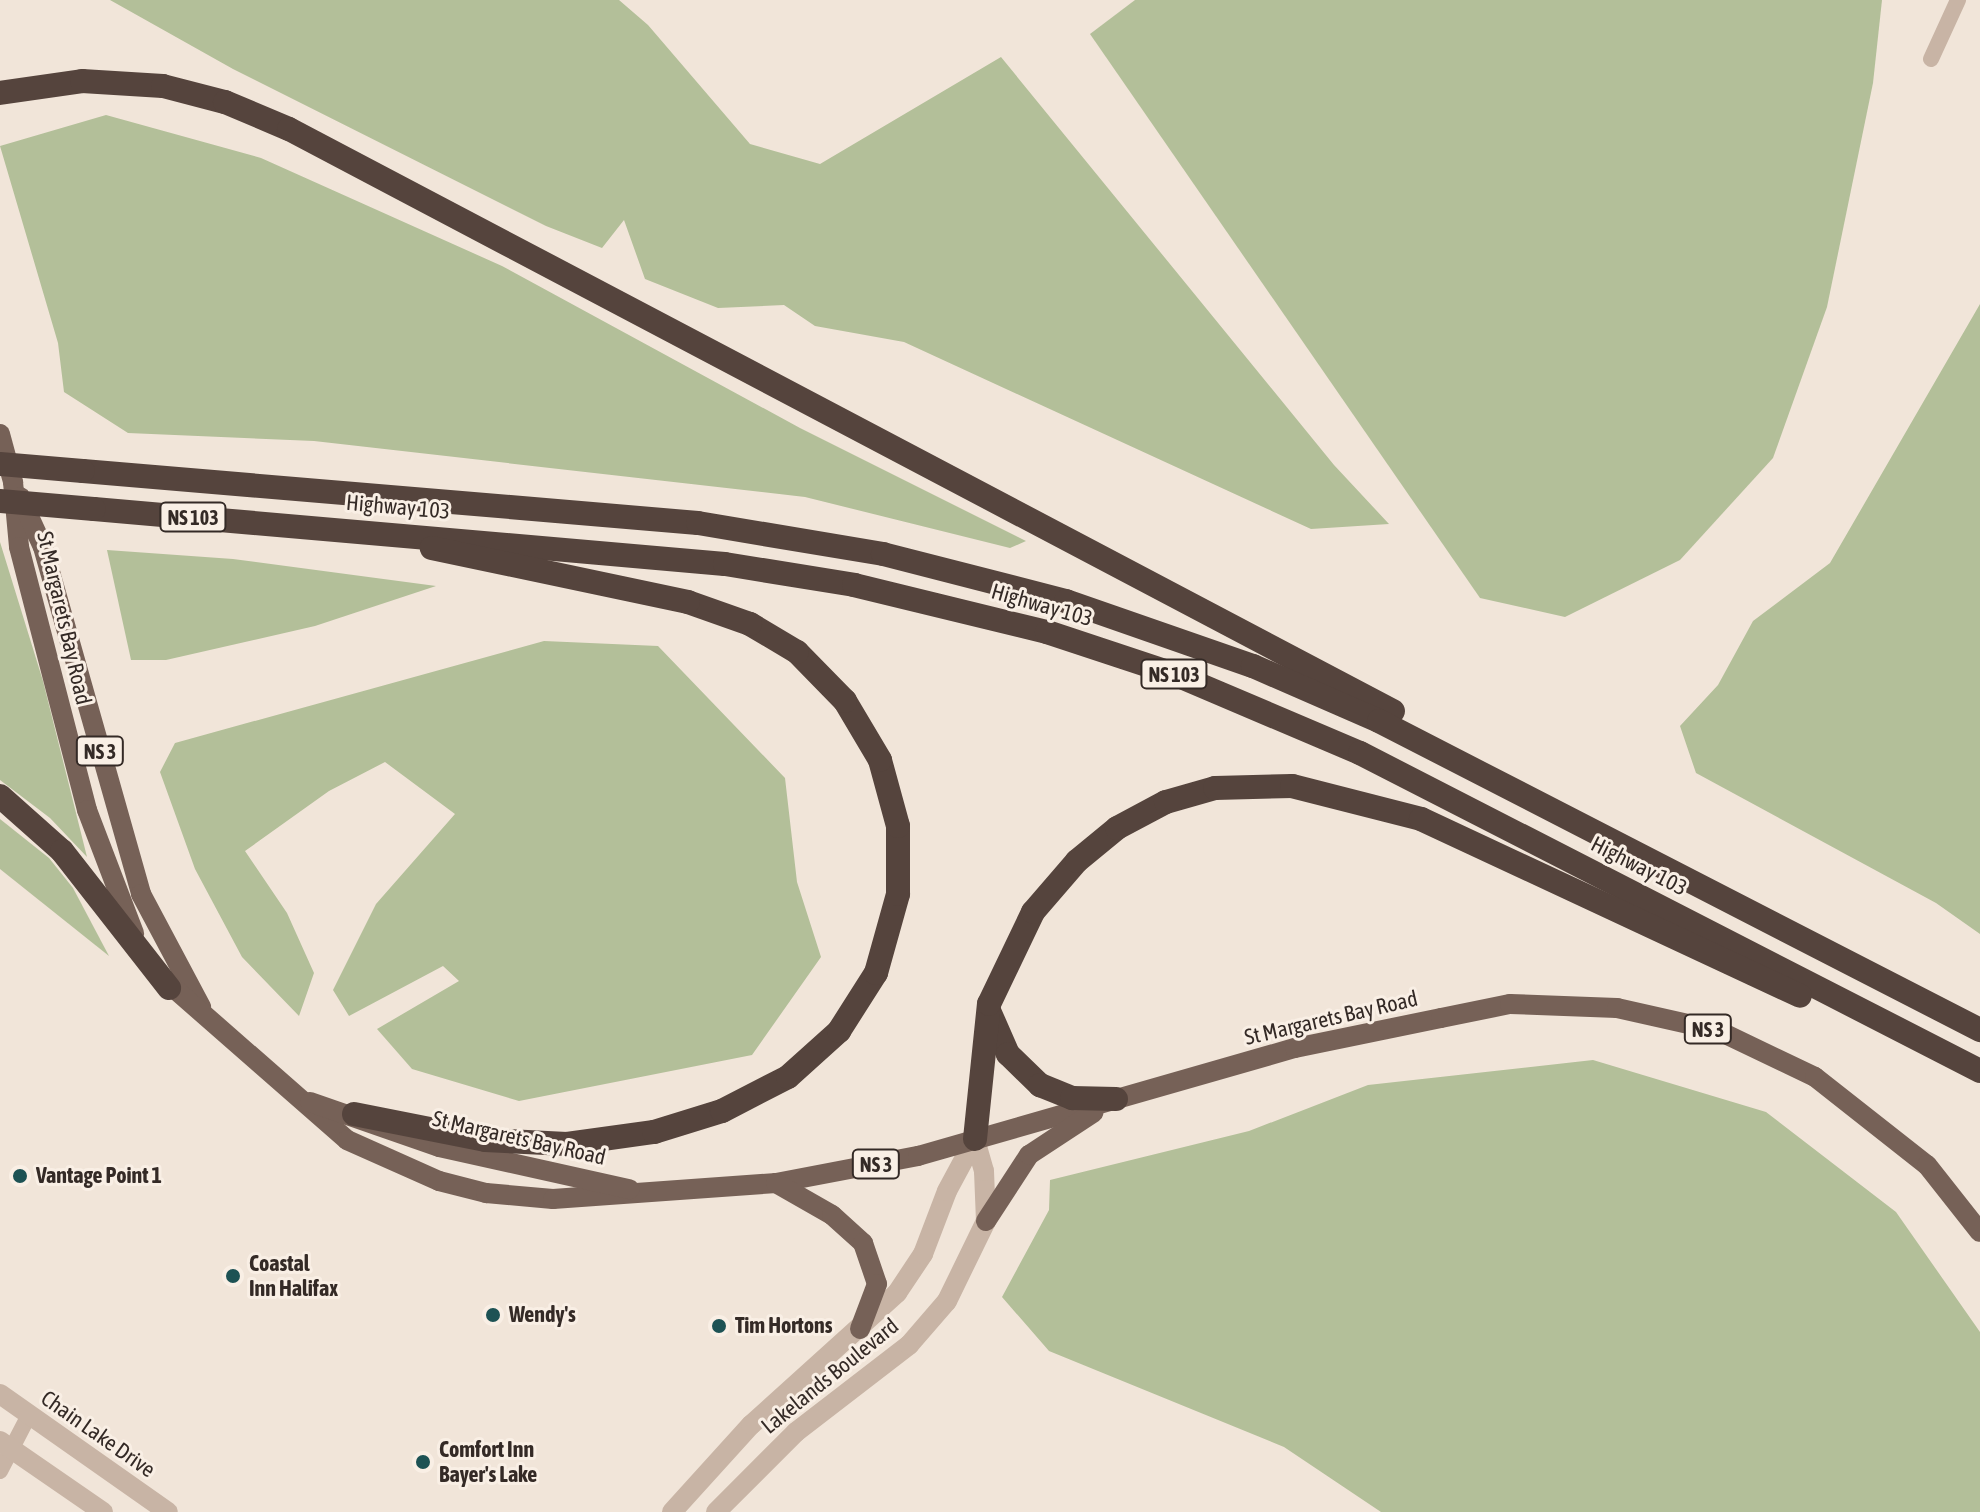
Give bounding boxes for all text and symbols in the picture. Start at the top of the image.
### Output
street label: Highway 103 [345,489,451,525]
road number: NS 103 [159,501,227,533]
street label: St Margarets Bay Road [31,529,97,707]
street label: Highway 103 [988,578,1096,632]
road number: NS 103 [1140,658,1208,690]
road number: NS 3 [74,735,126,767]
street label: Highway 103 [1587,831,1691,901]
street label: St Margarets Bay Road [1242,985,1420,1051]
road number: NS 3 [1682,1013,1734,1045]
street label: St Margarets Bay Road [430,1105,608,1171]
road number: NS 3 [850,1148,902,1180]
place label: Vantage Point 1 [36,1163,162,1189]
marker: Vantage Point 1 [11,1167,29,1185]
place label: Coastal Inn Halifax [249,1250,338,1302]
marker: Coastal Inn Halifax [224,1267,242,1285]
place label: Wendy's [509,1302,576,1328]
marker: Wendy's [484,1306,502,1324]
place label: Tim Hortons [735,1313,832,1339]
street label: Lakelands Boulevard [756,1313,904,1439]
marker: Tim Hortons [710,1317,728,1335]
street label: Chain Lake Drive [36,1385,160,1483]
place label: Comfort Inn Bayer's Lake [439,1436,537,1488]
marker: Comfort Inn Bayer's Lake [414,1453,432,1471]

